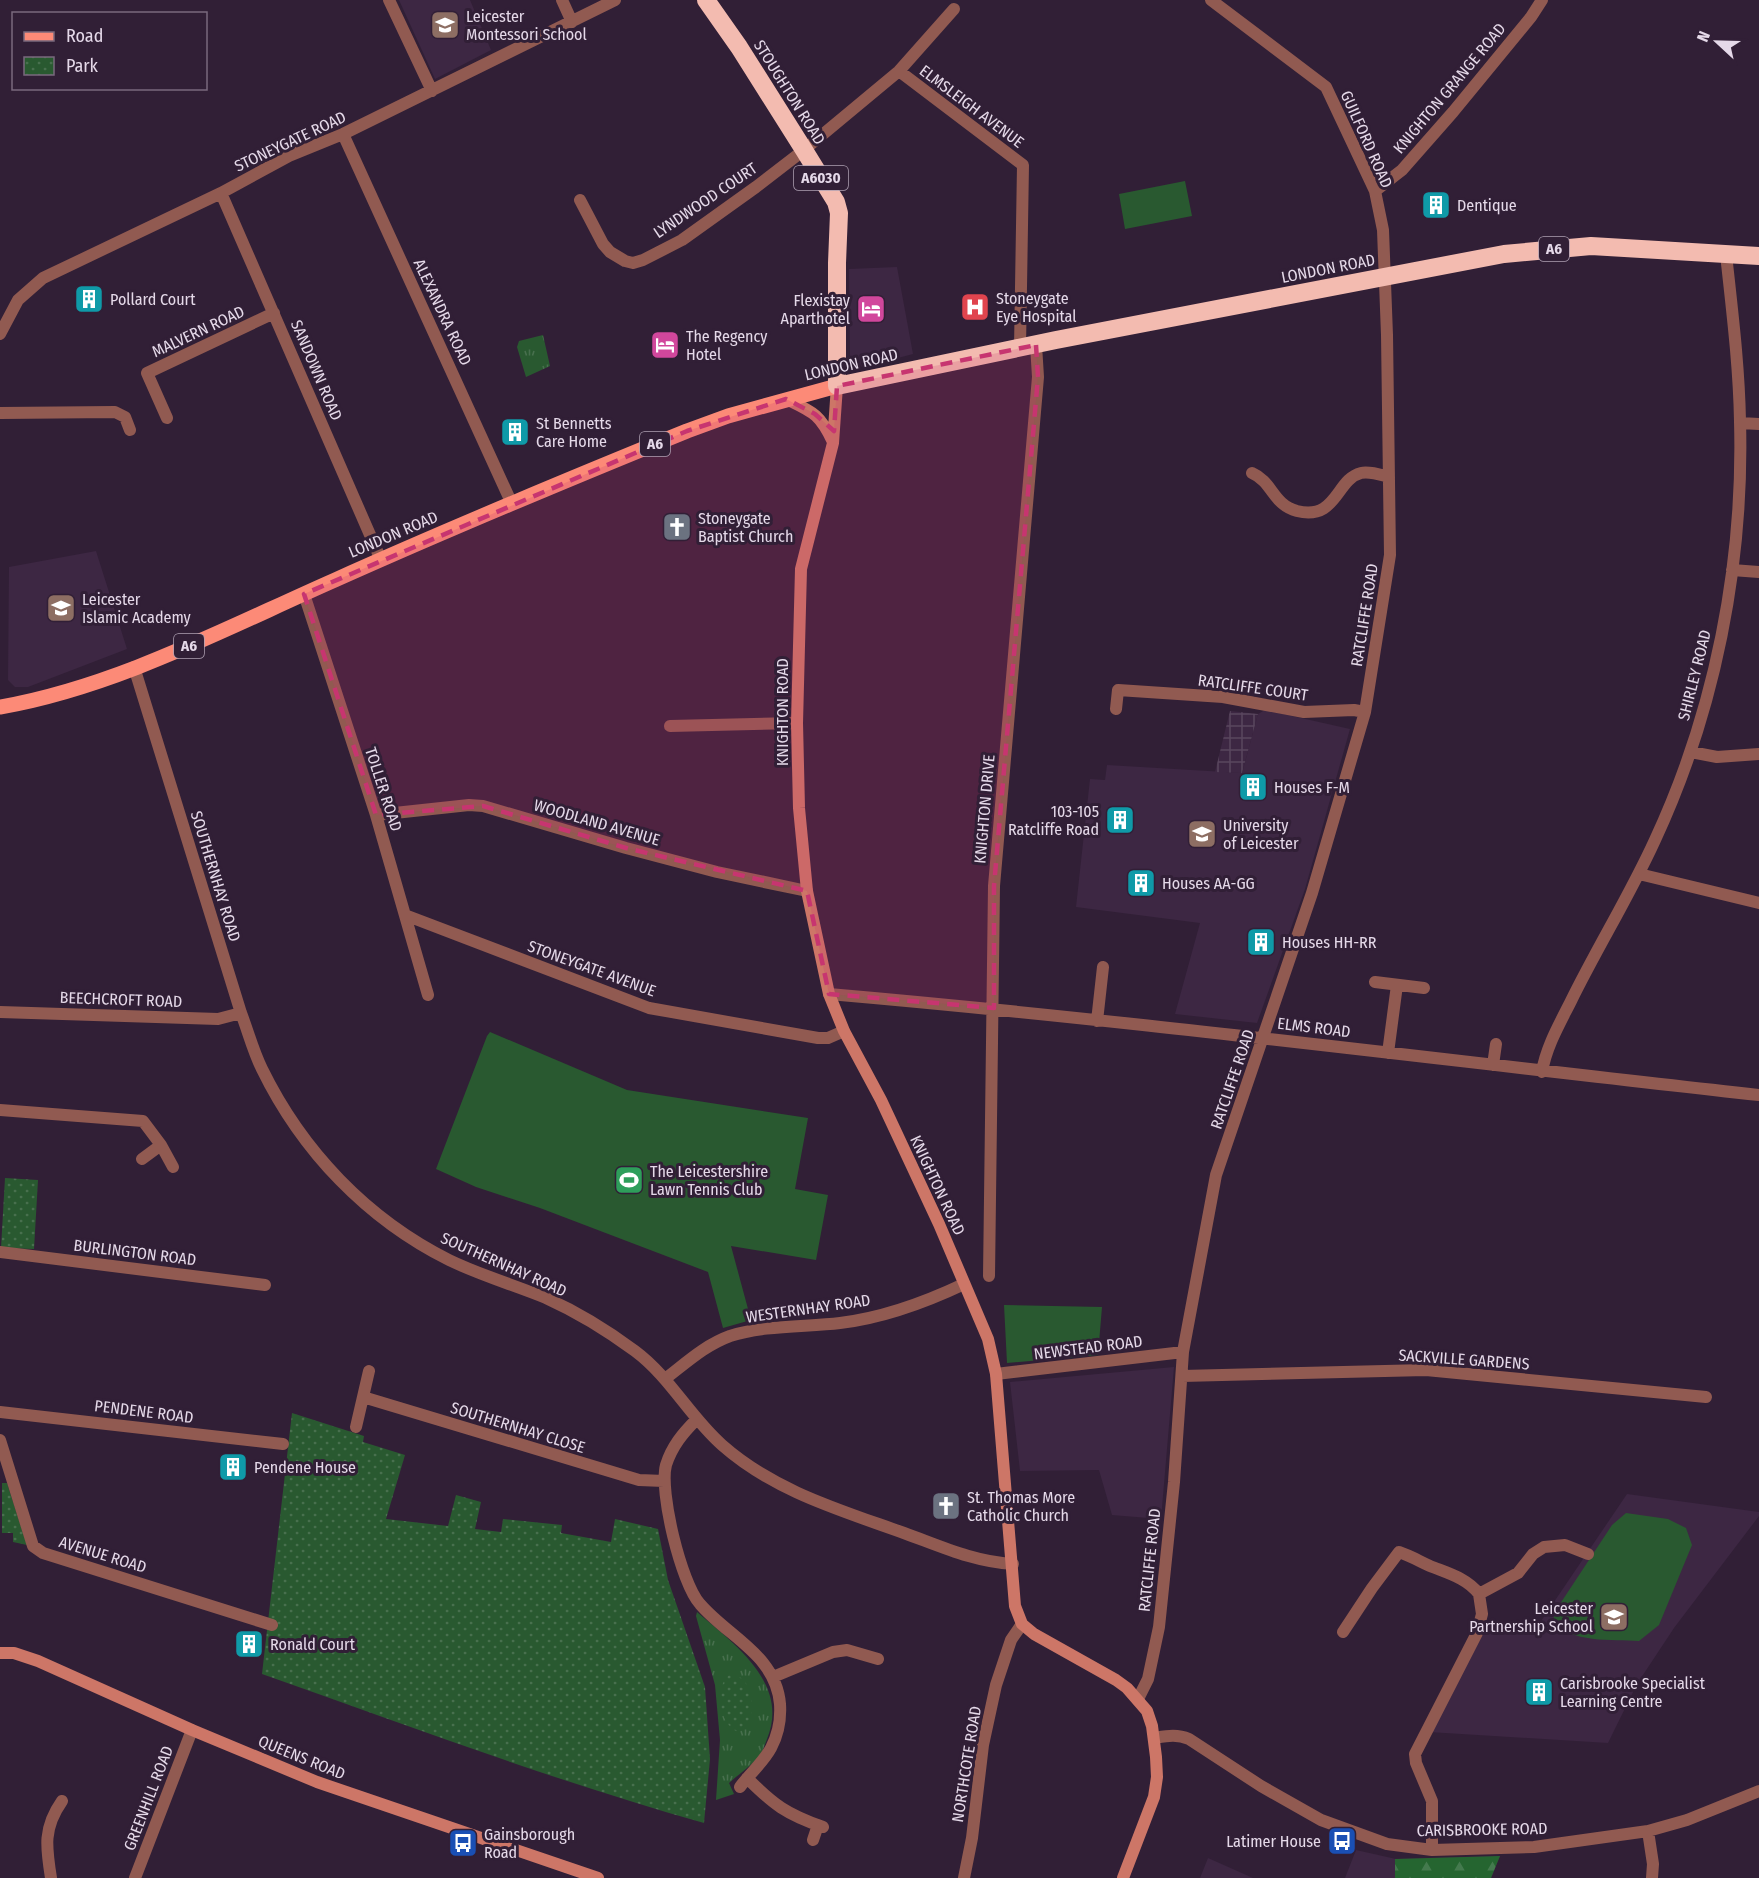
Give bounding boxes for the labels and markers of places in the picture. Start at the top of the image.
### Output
place label: Leicester Montessori School [466,7,587,44]
school or university icon: Leicester Montessori School [429,9,461,41]
building icon: Dentique [1420,189,1452,221]
place label: Dentique [1457,196,1517,215]
building icon: Pollard Court [73,283,105,315]
place label: Stoneygate Eye Hospital [996,289,1076,326]
place label: Pollard Court [110,290,196,309]
place label: Flexistay Aparthotel [781,291,851,328]
hospital icon: Stoneygate Eye Hospital [959,291,991,323]
hotel icon: Flexistay Aparthotel [855,293,887,325]
place label: The Regency Hotel [686,327,768,364]
hotel icon: The Regency Hotel [649,329,681,361]
place label: St Bennetts Care Home [536,414,612,451]
building icon: St Bennetts Care Home [499,416,531,448]
place label: Stoneygate Baptist Church [698,509,793,546]
church icon: Stoneygate Baptist Church [661,511,693,543]
place label: Leicester Islamic Academy [82,590,192,627]
school or university icon: Leicester Islamic Academy [45,592,77,624]
building icon: Houses F-M [1237,771,1269,803]
place label: Houses F-M [1274,778,1350,797]
place label: 103-105 Ratcliffe Road [1008,802,1099,839]
building icon: 103-105 Ratcliffe Road [1104,804,1136,836]
place label: University of Leicester [1223,816,1299,853]
school or university icon: University of Leicester [1186,818,1218,850]
building icon: Houses AA-GG [1125,867,1157,899]
place label: Houses AA-GG [1162,874,1255,893]
building icon: Houses HH-RR [1245,926,1277,958]
place label: Houses HH-RR [1282,933,1377,952]
place label: The Leicestershire Lawn Tennis Club [650,1162,768,1199]
sports icon: The Leicestershire Lawn Tennis Club [613,1164,645,1196]
building icon: Pendene House [217,1451,249,1483]
place label: Pendene House [254,1458,356,1477]
place label: St. Thomas More Catholic Church [967,1488,1075,1525]
church icon: St. Thomas More Catholic Church [930,1490,962,1522]
place label: Leicester Partnership School [1469,1599,1593,1636]
school or university icon: Leicester Partnership School [1598,1601,1630,1633]
building icon: Ronald Court [233,1628,265,1660]
place label: Ronald Court [270,1635,356,1654]
place label: Carisbrooke Specialist Learning Centre [1560,1674,1706,1711]
building icon: Carisbrooke Specialist Learning Centre [1523,1676,1555,1708]
place label: Gainsborough Road [484,1825,575,1862]
bus stop icon: Latimer House [1326,1825,1358,1857]
bus stop icon: Gainsborough Road [447,1827,479,1859]
place label: Latimer House [1226,1832,1321,1851]

